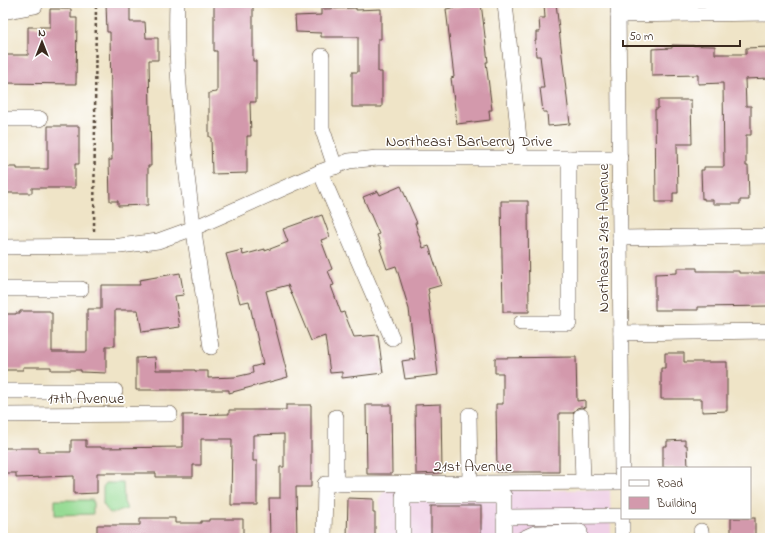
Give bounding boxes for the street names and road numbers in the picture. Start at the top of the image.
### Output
street label: Northeast Barberry Drive [386,130,553,154]
street label: Northeast 21st Avenue [592,163,616,312]
street label: 17th Avenue [48,387,125,411]
street label: 21st Avenue [434,455,513,479]

